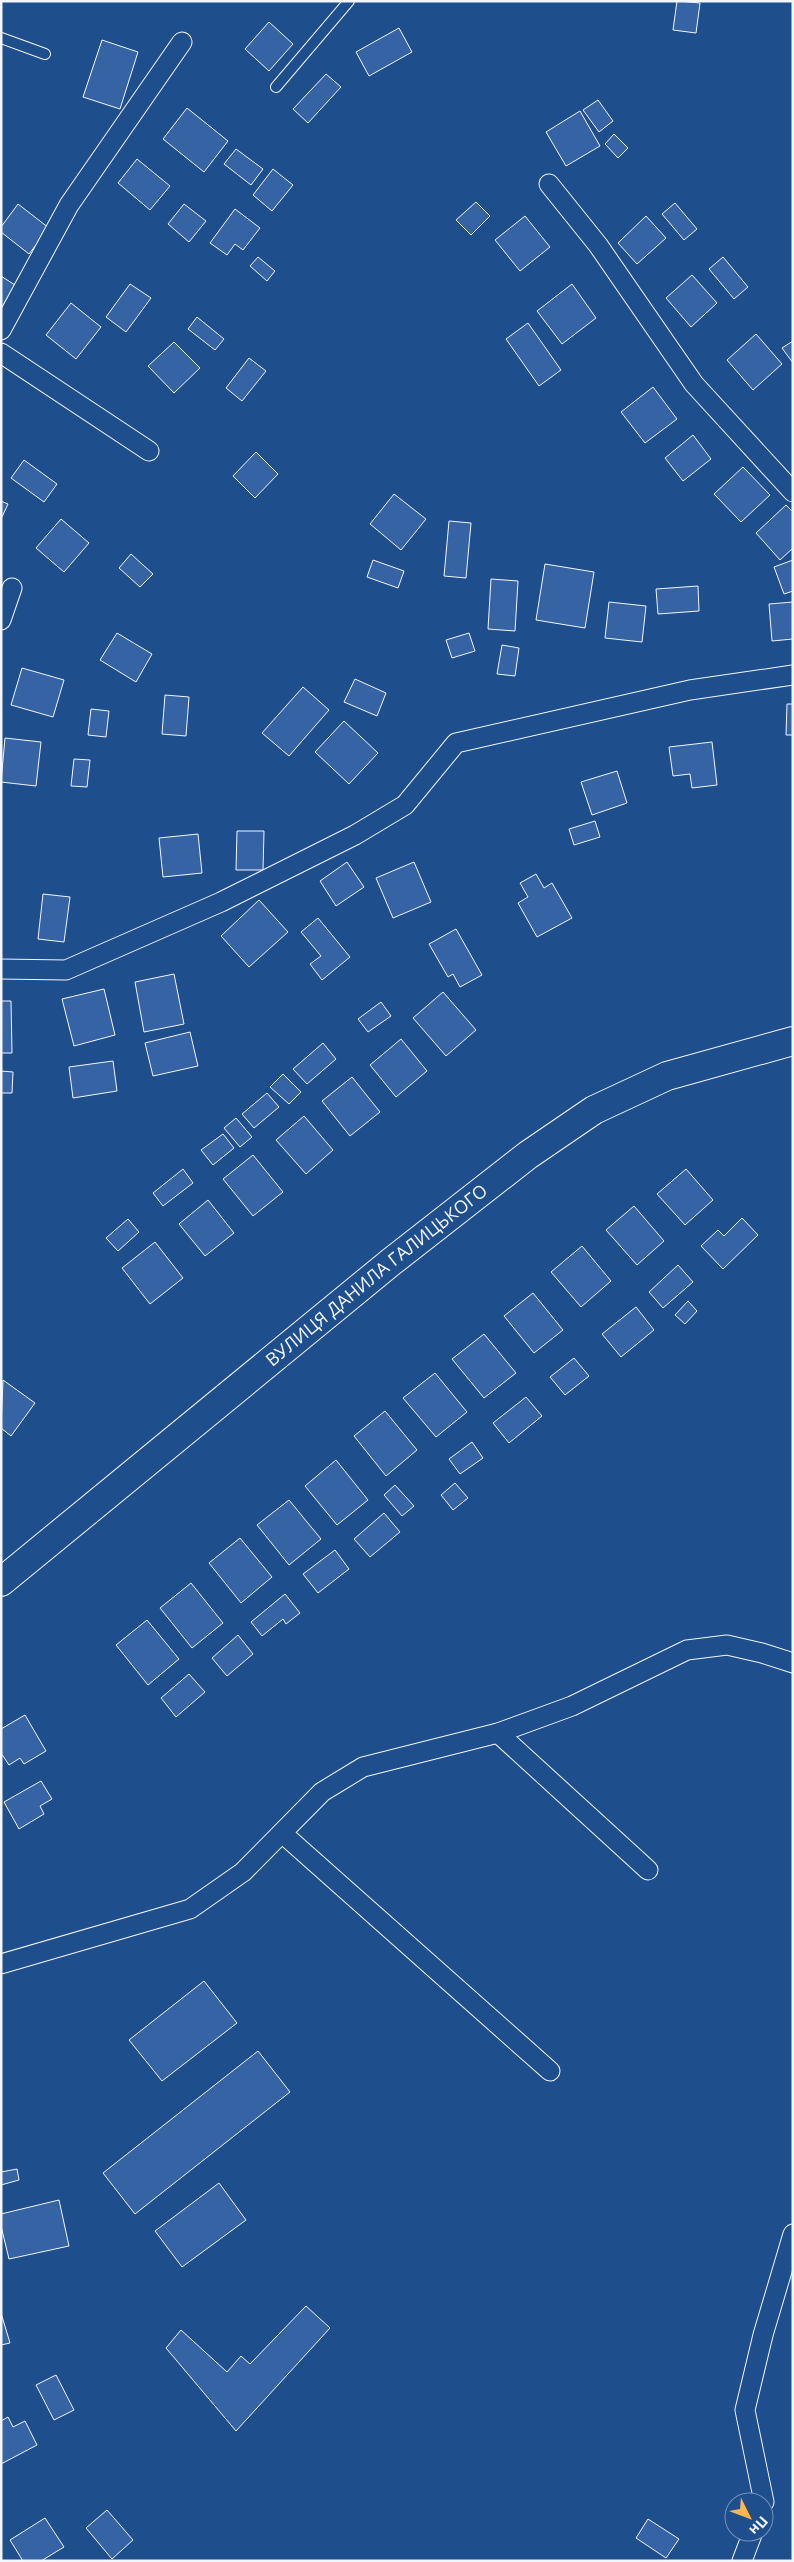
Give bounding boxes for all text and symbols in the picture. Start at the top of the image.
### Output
street label: ВУЛИЦЯ ДАНИЛА ГАЛИЦЬКОГО [260,1178,492,1371]
north arrow [724,2492,774,2542]
text: Пн [745,2512,773,2540]

